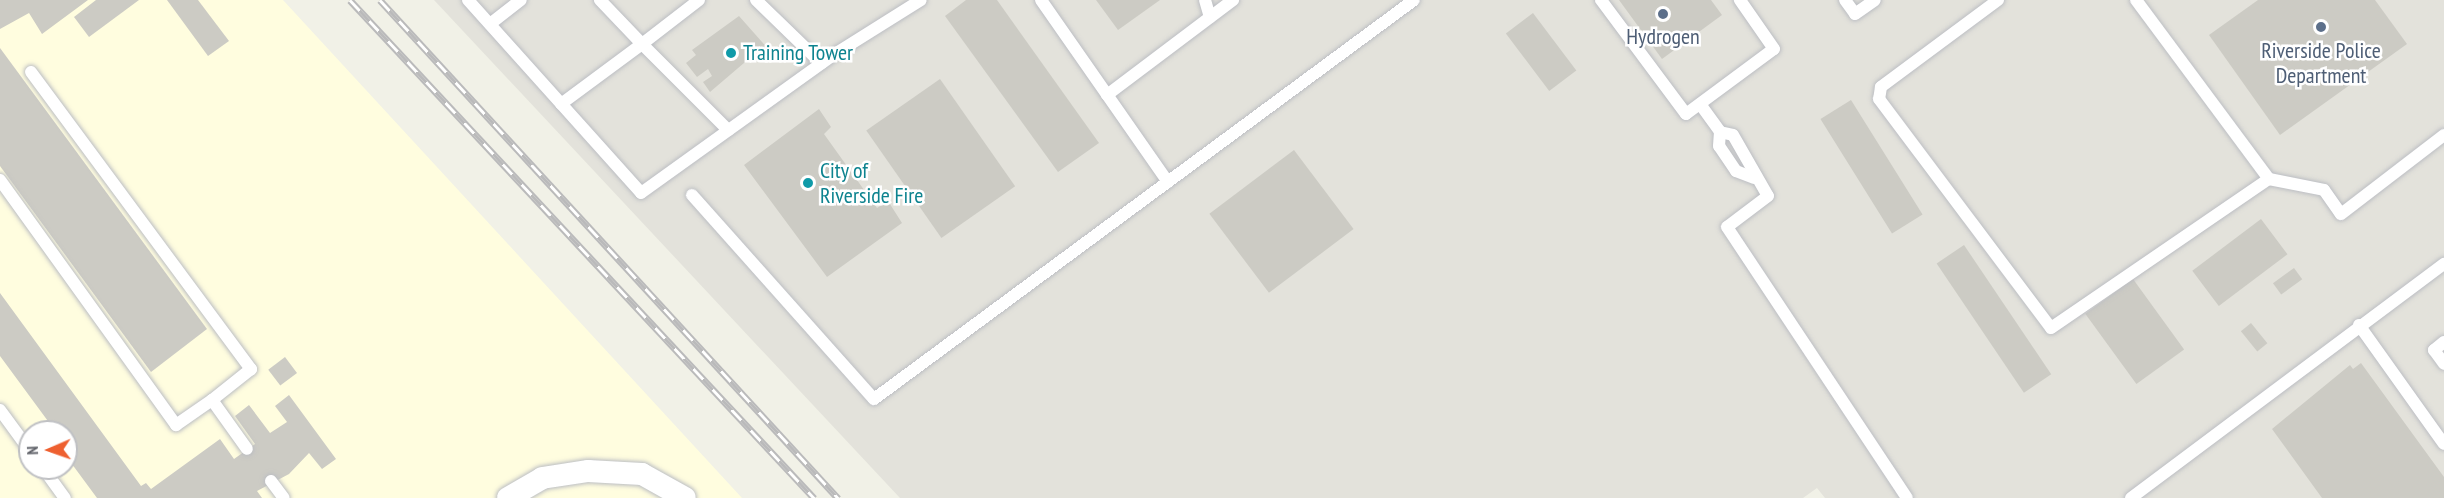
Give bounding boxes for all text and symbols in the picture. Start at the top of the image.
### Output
marker: Hydrogen [1656,7,1670,21]
marker: Riverside Police Department [2314,20,2328,34]
place label: Hydrogen [1626,24,1700,50]
place label: Riverside Police Department [2261,37,2381,88]
place label: Training Tower [743,40,854,66]
marker: Training Tower [724,46,738,60]
place label: City of Riverside Fire [820,157,923,208]
marker: City of Riverside Fire [801,176,815,190]
north arrow [18,420,78,480]
text: N [22,446,42,455]

